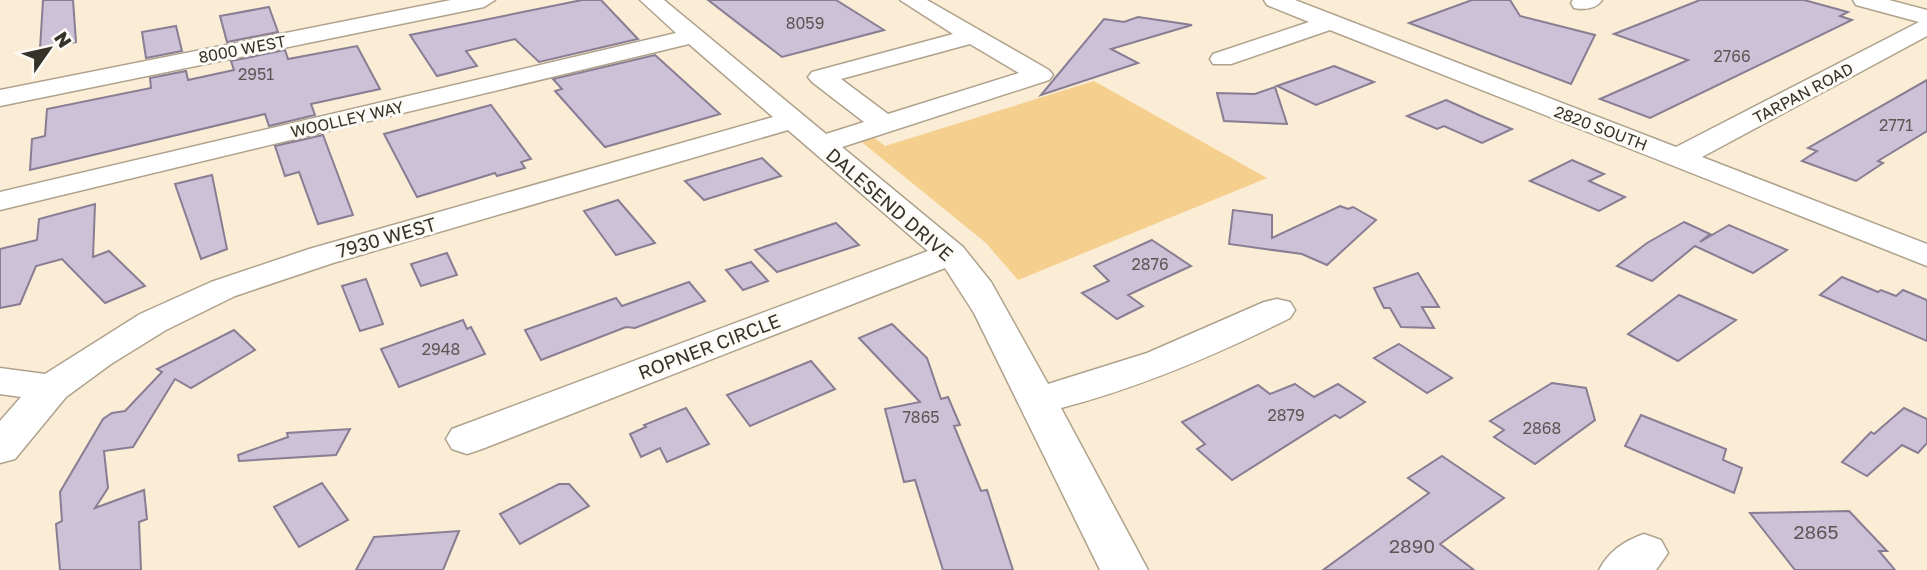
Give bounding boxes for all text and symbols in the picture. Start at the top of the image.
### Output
house number: 8059 [786,13,824,33]
north arrow [14,14,84,84]
text: N [50,27,77,52]
street label: 8000 WEST [197,31,287,67]
house number: 2766 [1713,46,1751,66]
street label: TARPAN ROAD [1749,58,1857,128]
house number: 2951 [238,64,274,84]
street label: WOOLLEY WAY [289,96,406,142]
street label: 2820 SOUTH [1552,101,1650,155]
house number: 2771 [1879,115,1913,135]
street label: DALESEND DRIVE [822,143,958,265]
street label: 7930 WEST [333,212,439,262]
house number: 2876 [1131,254,1169,274]
street label: ROPNER CIRCLE [635,308,783,384]
house number: 2948 [422,339,460,359]
house number: 2879 [1267,405,1305,425]
house number: 7865 [902,407,940,427]
house number: 2868 [1523,418,1561,438]
house number: 2865 [1793,520,1839,543]
house number: 2890 [1389,534,1435,557]

